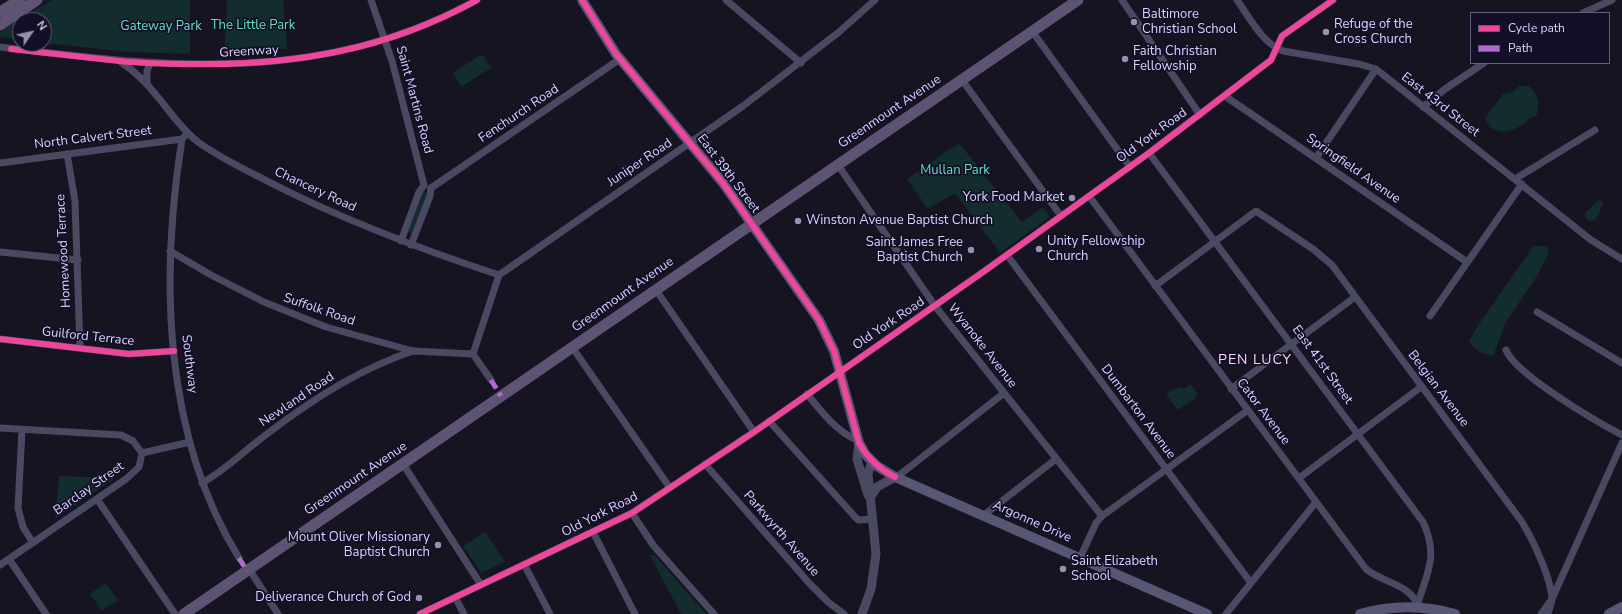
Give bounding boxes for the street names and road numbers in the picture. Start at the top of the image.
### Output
street label: Greenway [219,43,279,61]
street label: Saint Martins Road [392,44,436,156]
street label: East 43rd Street [1398,70,1482,140]
street label: Greenmount Avenue [836,72,944,152]
street label: Fenchurch Road [476,81,562,147]
street label: Old York Road [1114,105,1190,167]
street label: North Calvert Street [33,123,153,153]
street label: East 39th Street [693,131,763,217]
street label: Springfield Avenue [1303,131,1403,207]
street label: Juniper Road [605,136,675,190]
street label: Chancery Road [272,164,358,216]
street label: Homewood Terrace [53,194,75,308]
street label: Greenmount Avenue [569,254,677,336]
street label: Suffolk Road [281,290,357,330]
street label: Old York Road [850,294,928,354]
street label: Wyanoke Avenue [944,301,1020,391]
street label: East 41st Street [1288,323,1356,407]
street label: Guilford Terrace [41,324,135,350]
street label: Southway [178,334,200,394]
street label: Belgian Avenue [1404,348,1472,430]
street label: Dumbarton Avenue [1097,362,1179,462]
street label: Newland Road [257,369,337,431]
street label: Cator Avenue [1233,376,1293,448]
street label: Greenmount Avenue [302,439,410,519]
street label: Barclay Street [51,459,127,519]
street label: Parkwyrth Avenue [740,488,822,580]
street label: Old York Road [559,489,641,541]
street label: Argonne Drive [990,498,1074,546]

